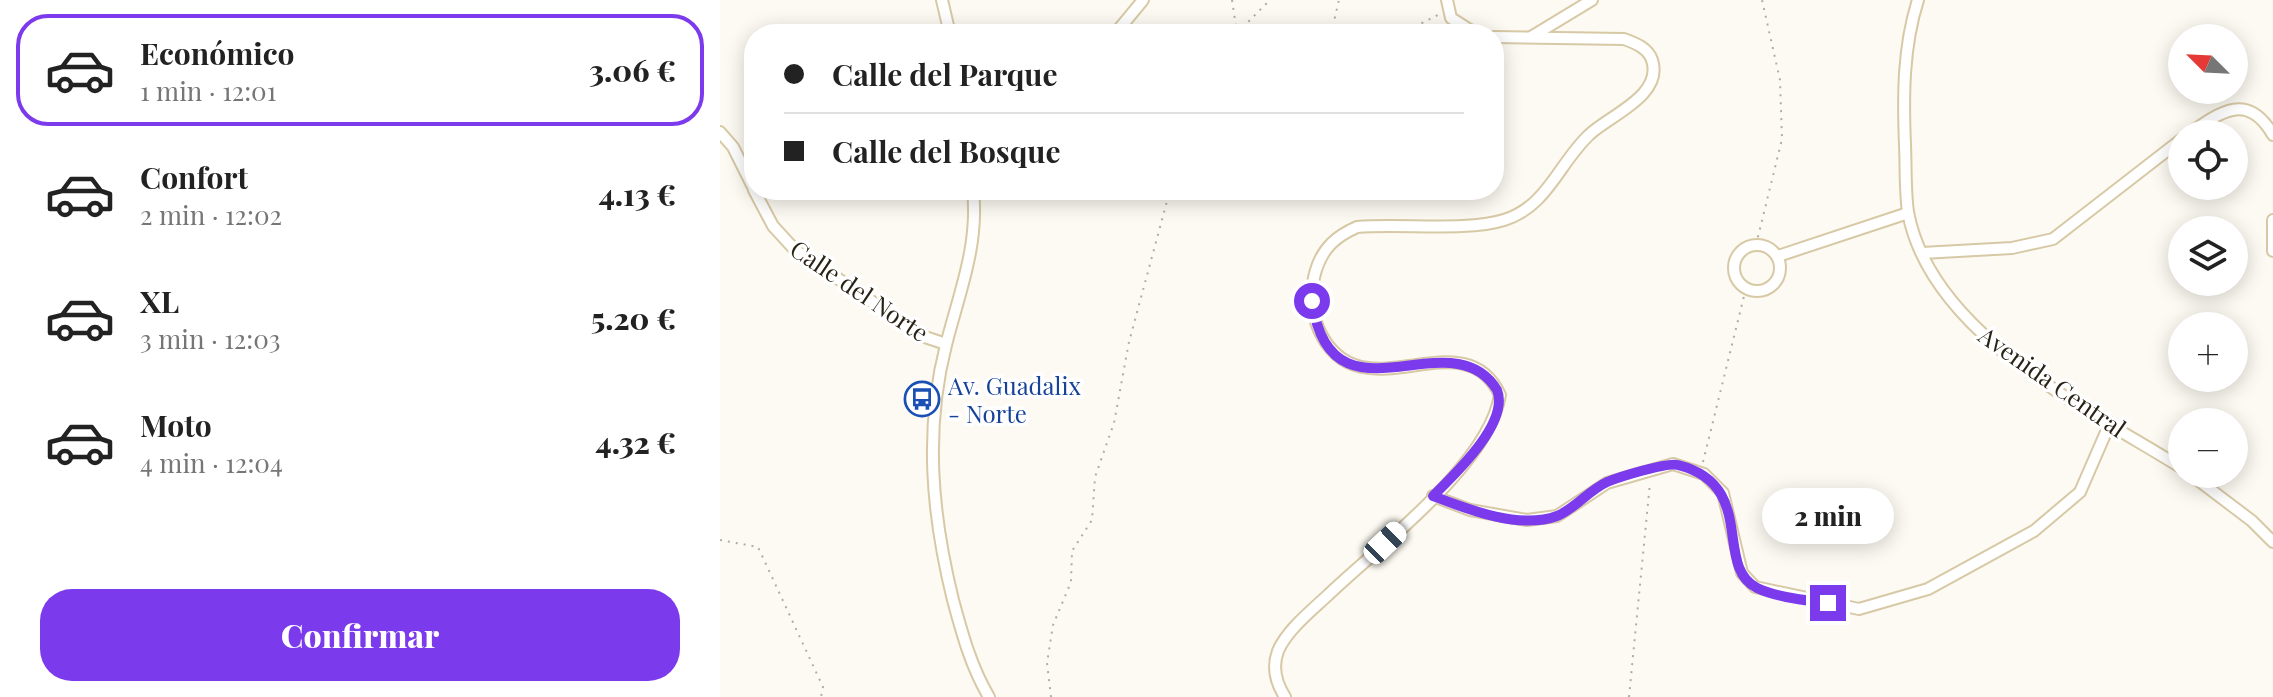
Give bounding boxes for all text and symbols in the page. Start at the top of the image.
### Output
north arrow [2168,24,2248,104]
map controls [2168,24,2248,488]
text: Económico [140,33,295,73]
icon: car [44,34,116,106]
text: 3.06 € [589,50,676,90]
text: Calle del Parque [832,54,1058,94]
text: 1 min · 12:01 [140,73,276,108]
button: locate [2168,120,2248,200]
text: Calle del Bosque [832,131,1061,171]
text: Confort [140,157,248,197]
icon: car [44,158,116,230]
text: 4.13 € [599,174,676,214]
text: 2 min · 12:02 [140,197,282,232]
button: layers [2168,216,2248,296]
street label: Calle del Norte [785,232,935,348]
text: XL [140,281,179,321]
icon: car [44,282,116,354]
route start [1294,283,1330,319]
text: 5.20 € [591,298,676,338]
button: + [2168,312,2248,392]
street label: Avenida Central [1972,318,2133,444]
text: 3 min · 12:03 [140,321,281,356]
place label: Av. Guadalix - Norte [947,369,1081,429]
bus stop icon: Av. Guadalix - Norte [903,380,941,418]
text: Moto [140,405,212,445]
icon: car [44,406,116,478]
button: − [2168,408,2248,488]
text: 4.32 € [596,422,676,462]
text: 4 min · 12:04 [140,445,283,480]
callout: 2 min [1762,487,1894,543]
text: 2 min [1794,498,1862,533]
car [1359,518,1411,568]
route end [1810,585,1846,621]
button: Confirmar [40,589,680,681]

